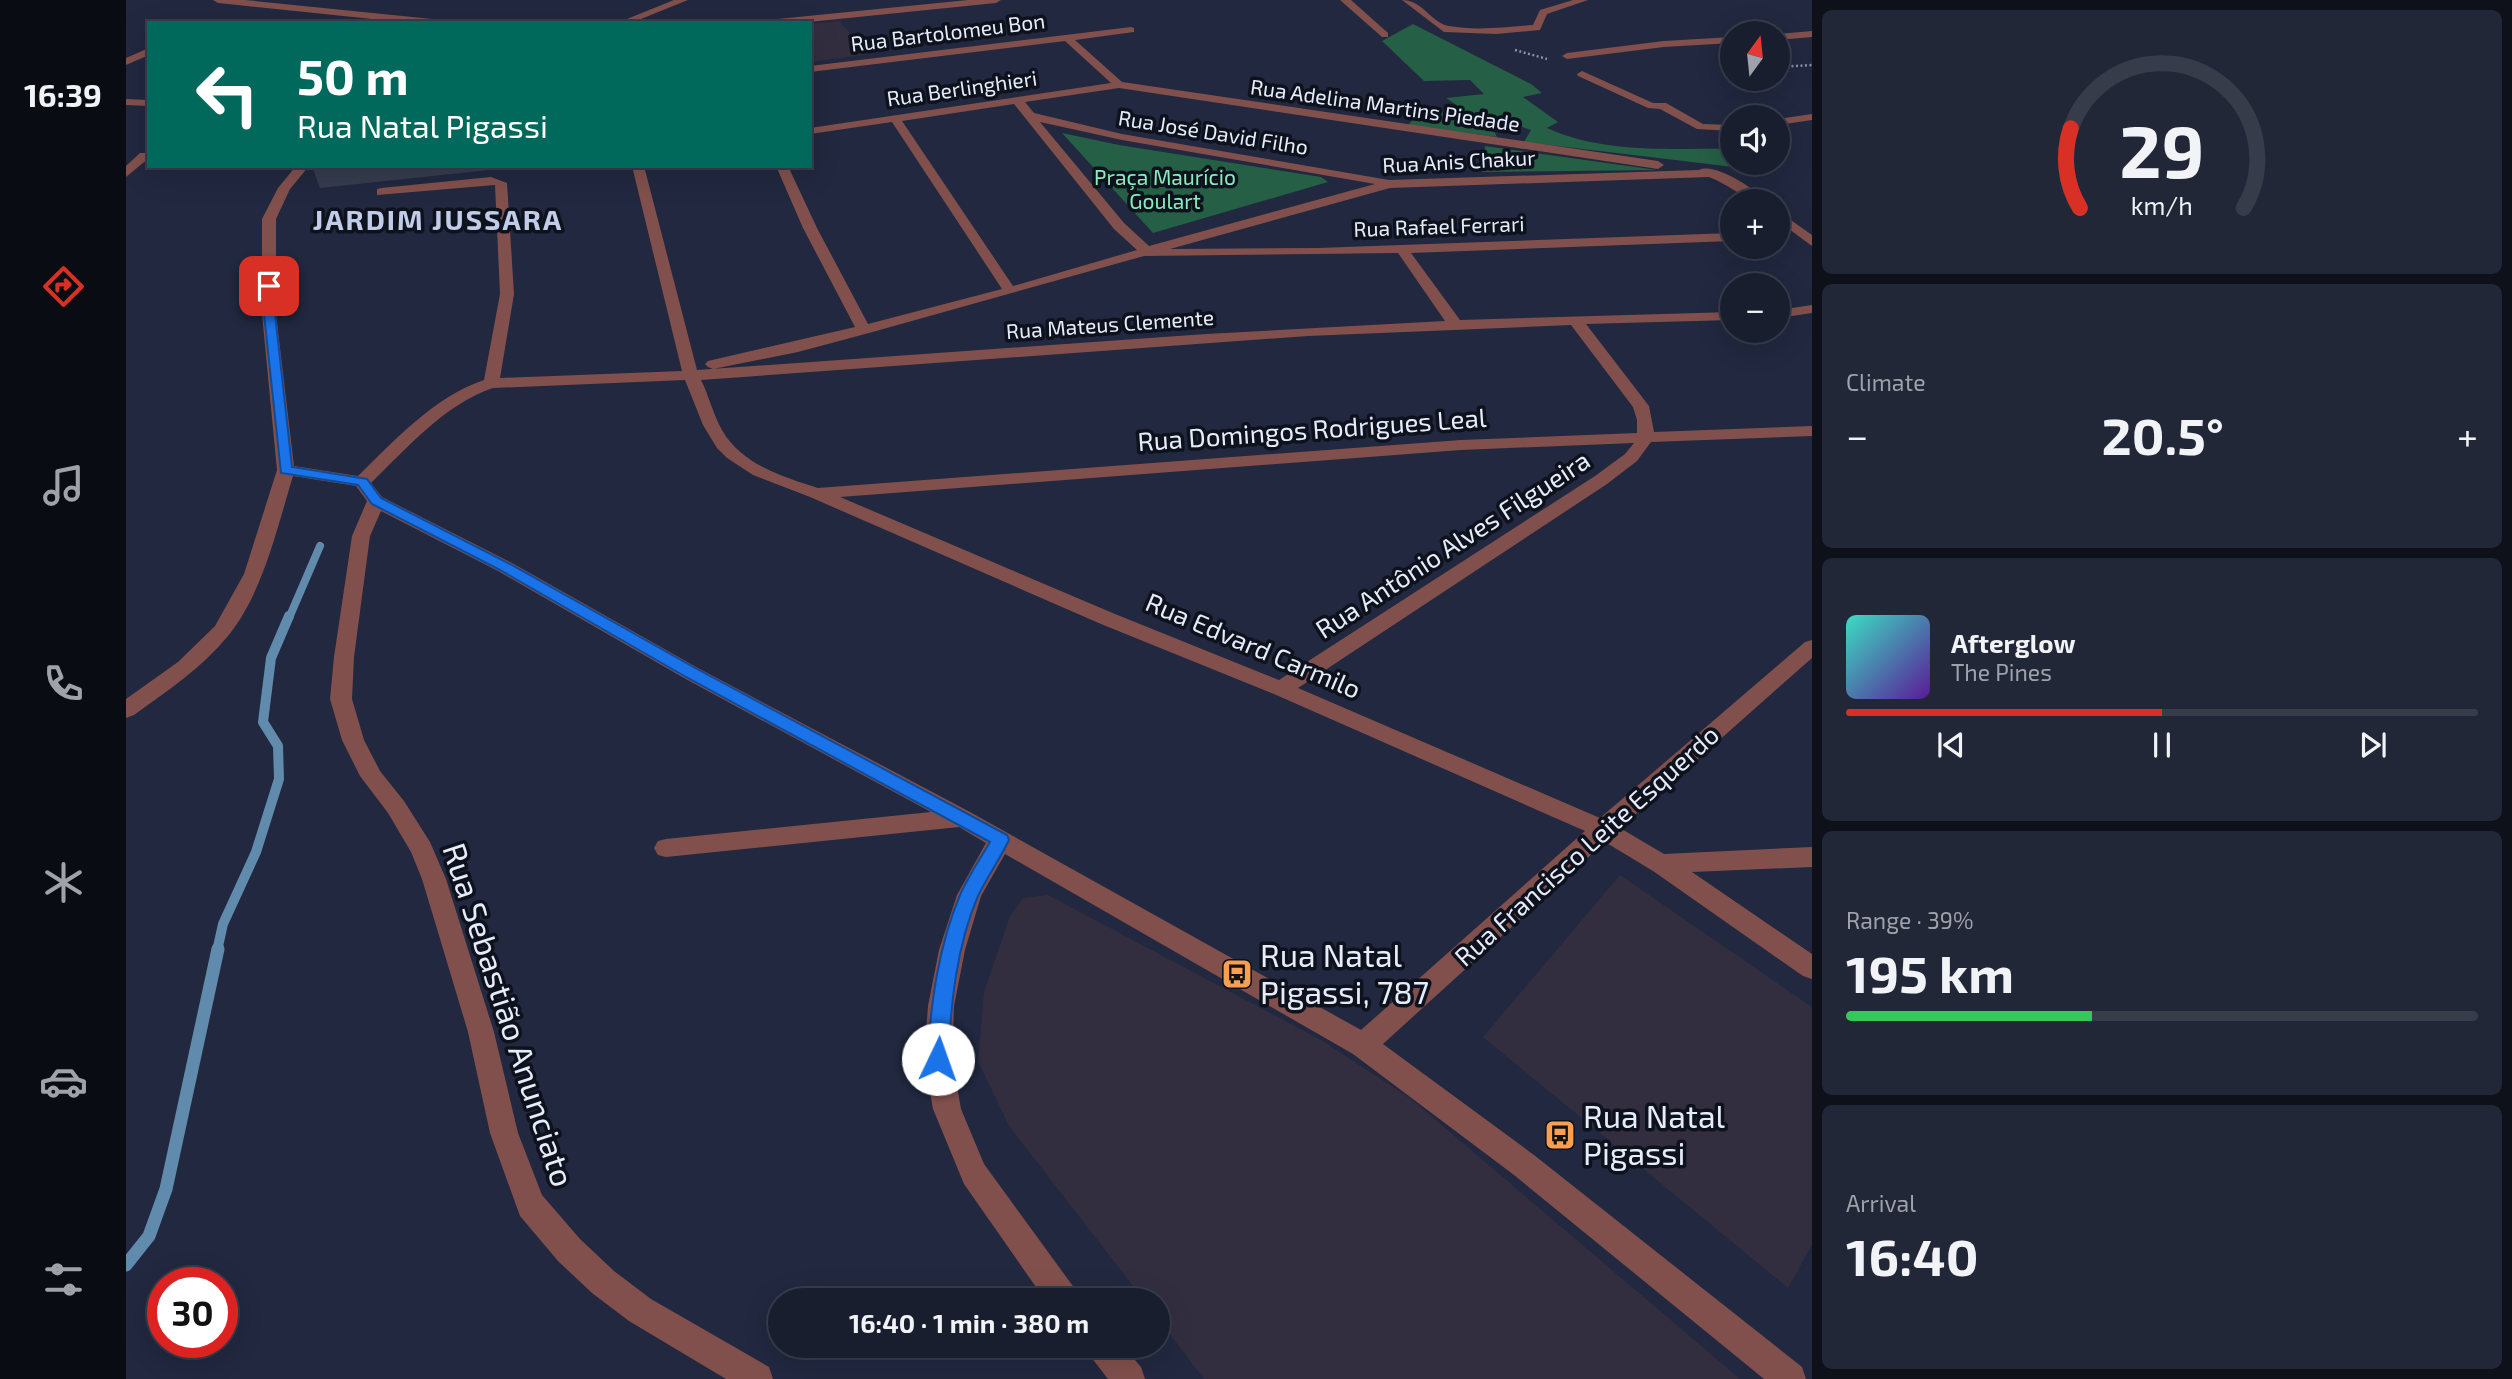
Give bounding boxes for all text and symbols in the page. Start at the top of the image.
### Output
street label: Rua Bartolomeu Bon [849,7,1046,56]
north arrow [1720,21,1790,91]
map controls [1720,21,1790,343]
text: 50 m [297,46,409,105]
icon: left [182,49,273,140]
street label: Rua Berlinghieri [885,65,1039,110]
street label: Rua Adelina Martins Piedade [1249,73,1522,136]
text: 16:39 [24,75,102,113]
street label: Rua José David Filho [1117,104,1310,159]
button: sound [1720,105,1790,175]
text: 29 [2119,105,2205,193]
text: Rua Natal Pigassi [297,106,548,144]
street label: Rua Anis Chakur [1382,144,1537,177]
park label: Praça Maurício Goulart [1094,164,1236,213]
button: + [1720,189,1790,259]
text: km/h [2131,190,2193,220]
district label: JARDIM JUSSARA [313,202,563,236]
street label: Rua Rafael Ferrari [1353,210,1525,241]
pin [239,256,299,316]
icon: directions [39,262,88,311]
icon: arrive [250,267,288,305]
button: − [1720,273,1790,343]
street label: Rua Mateus Clemente [1005,304,1215,343]
text: Climate [1846,368,1926,396]
street label: Rua Domingos Rodrigues Leal [1136,401,1488,456]
text: 20.5° [2101,403,2224,465]
text: − [1846,412,1868,458]
text: + [2457,412,2478,458]
street label: Rua Antônio Alves Filgueira [1309,444,1595,644]
icon: music [39,461,88,510]
street label: Rua Edvard Carmilo [1141,585,1366,704]
text: Afterglow [1951,627,2076,658]
text: The Pines [1951,658,2052,686]
icon: phone [39,659,88,708]
street label: Rua Francisco Leite Esquerdo [1448,718,1724,972]
icon: previous [1932,726,1970,764]
icon: pause [2143,726,2181,764]
icon: next [2354,726,2392,764]
street label: Rua Sebastião Anunciato [436,838,583,1191]
icon: climate [39,858,88,907]
text: Range · 39% [1846,906,1974,934]
place label: Rua Natal Pigassi, 787 [1260,935,1429,1010]
text: 195 km [1846,941,2014,1003]
bus stop icon: Rua Natal Pigassi, 787 [1220,957,1254,991]
position arrow [901,1022,975,1096]
icon: car [39,1057,88,1106]
place label: Rua Natal Pigassi [1583,1096,1726,1171]
bus stop icon: Rua Natal Pigassi [1543,1118,1577,1152]
text: Arrival [1846,1189,1916,1217]
text: 16:40 [1846,1224,1978,1286]
icon: filters [39,1255,88,1304]
speed limit sign: 30 [147,1267,238,1358]
text: 16:40 · 1 min · 380 m [849,1307,1089,1338]

